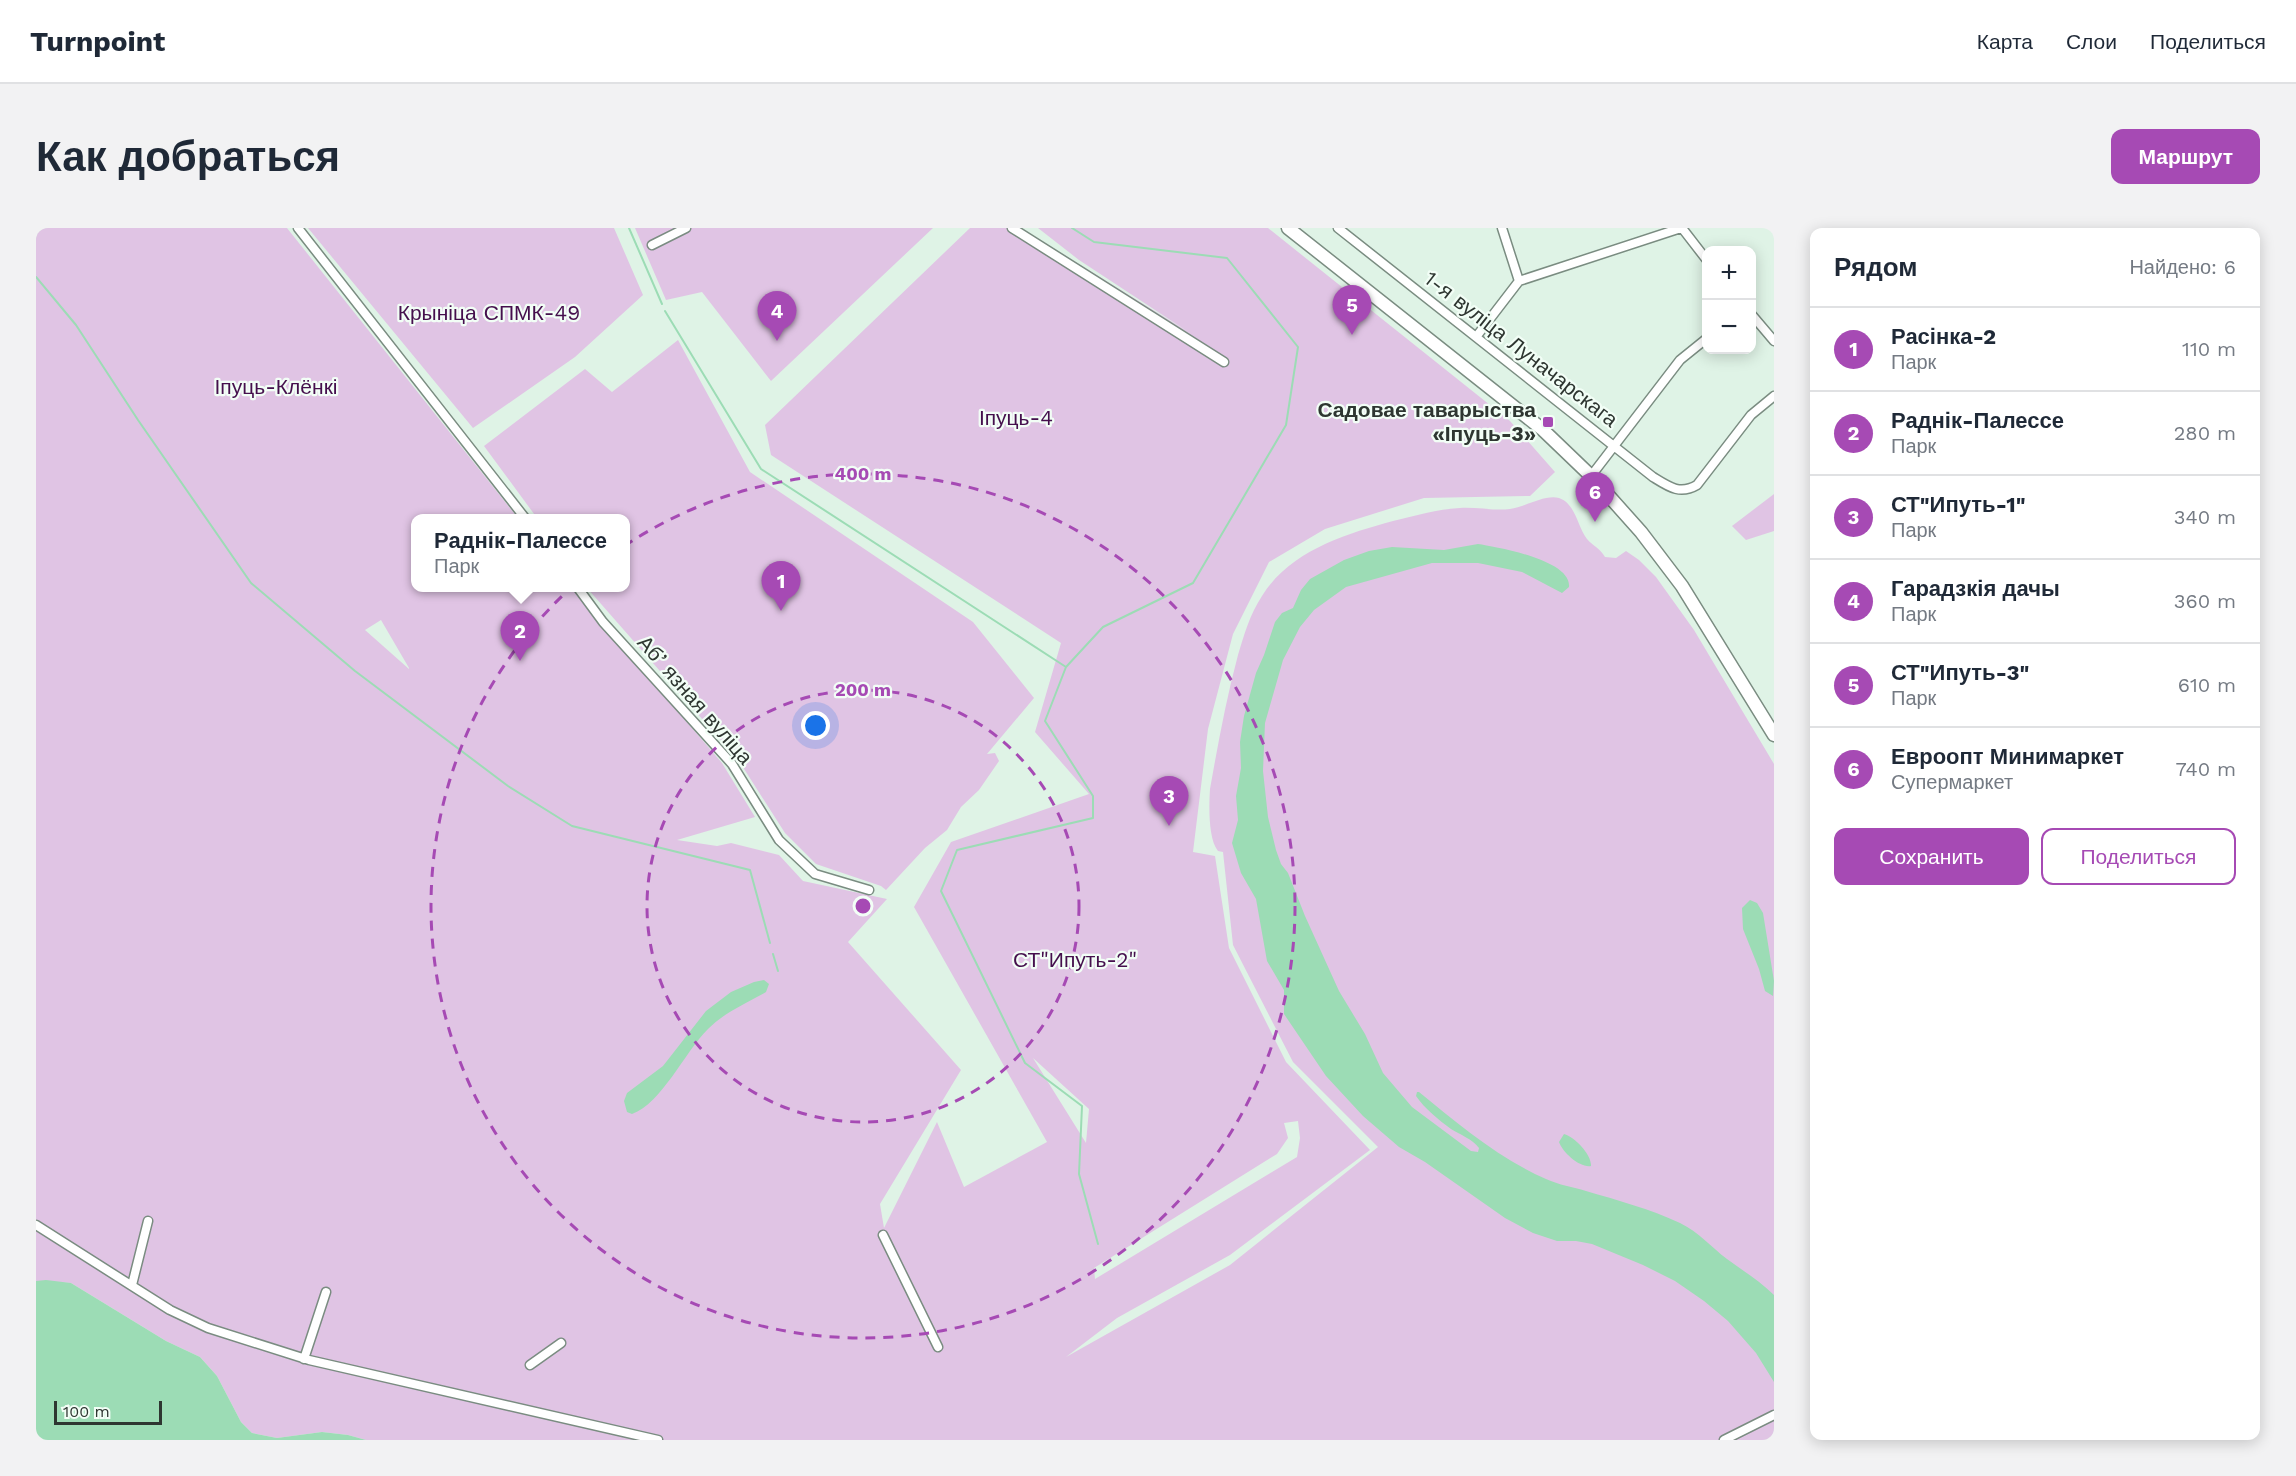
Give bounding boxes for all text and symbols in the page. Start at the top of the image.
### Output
text: Turnpoint [30,25,165,58]
text: Карта [1977,29,2033,54]
text: Слои [2066,29,2117,54]
text: Поделиться [2150,29,2266,54]
button: Маршрут [2111,129,2260,184]
text: Как добраться [36,132,340,181]
map controls [1702,246,1756,354]
button: + [1702,246,1756,300]
text: Рядом [1834,252,1917,282]
text: Найдено: 6 [2129,255,2236,279]
street label: 1-я вуліца Луначарскага [1420,265,1623,432]
pin: 5 [1332,285,1372,335]
pin: 4 [758,291,796,341]
park label: Крыніца СПМК-49 [398,300,580,325]
button: − [1702,300,1756,354]
text: Расінка-2 [1891,324,1996,349]
text: 1 [1849,337,1858,361]
text: 110 m [2182,337,2236,361]
text: Парк [1891,350,1936,374]
park label: Іпуць-Клёнкі [214,374,338,399]
place label: Садовае таварыства «Іпуць-3» [1317,397,1536,446]
park label: Іпуць-4 [979,405,1053,430]
text: Раднік-Палессе [1891,408,2064,433]
marker: Садовае таварыства «Іпуць-3» [1541,415,1555,429]
text: 2 [1848,421,1859,445]
text: 280 m [2174,421,2236,445]
text: Парк [1891,434,1936,458]
text: 400 m [835,463,891,484]
pin: 6 [1576,472,1614,522]
text: СТ"Ипуть-1" [1891,492,2026,517]
text: 3 [1848,505,1859,529]
text: 340 m [2174,505,2236,529]
popup [411,514,630,592]
text: Парк [1891,518,1936,542]
text: Раднік-Палессе [434,528,607,553]
text: Парк [434,554,479,578]
pin: 1 [762,562,800,611]
text: Гарадзкія дачы [1891,576,2060,601]
text: 4 [1847,589,1860,613]
text: 360 m [2174,589,2236,613]
text: Парк [1891,602,1936,626]
pin: 2 [500,612,540,661]
street label: Абʼязная вуліца [633,630,758,770]
text: СТ"Ипуть-3" [1891,660,2029,685]
text: 5 [1848,673,1859,697]
text: 610 m [2178,673,2236,697]
text: 200 m [835,679,891,700]
text: Парк [1891,686,1936,710]
your location [801,711,830,740]
text: Евроопт Минимаркет [1891,744,2124,769]
text: 6 [1847,757,1860,781]
text: 740 m [2176,757,2236,781]
text: Супермаркет [1891,770,2013,794]
pin: 3 [1150,776,1188,826]
button: Сохранить [1834,828,2029,885]
button: Поделиться [2041,828,2236,885]
centre of rings [853,896,873,916]
park label: СТ"Ипуть-2" [1013,947,1137,972]
scale bar [54,1398,162,1426]
text: 100 m [63,1402,110,1421]

